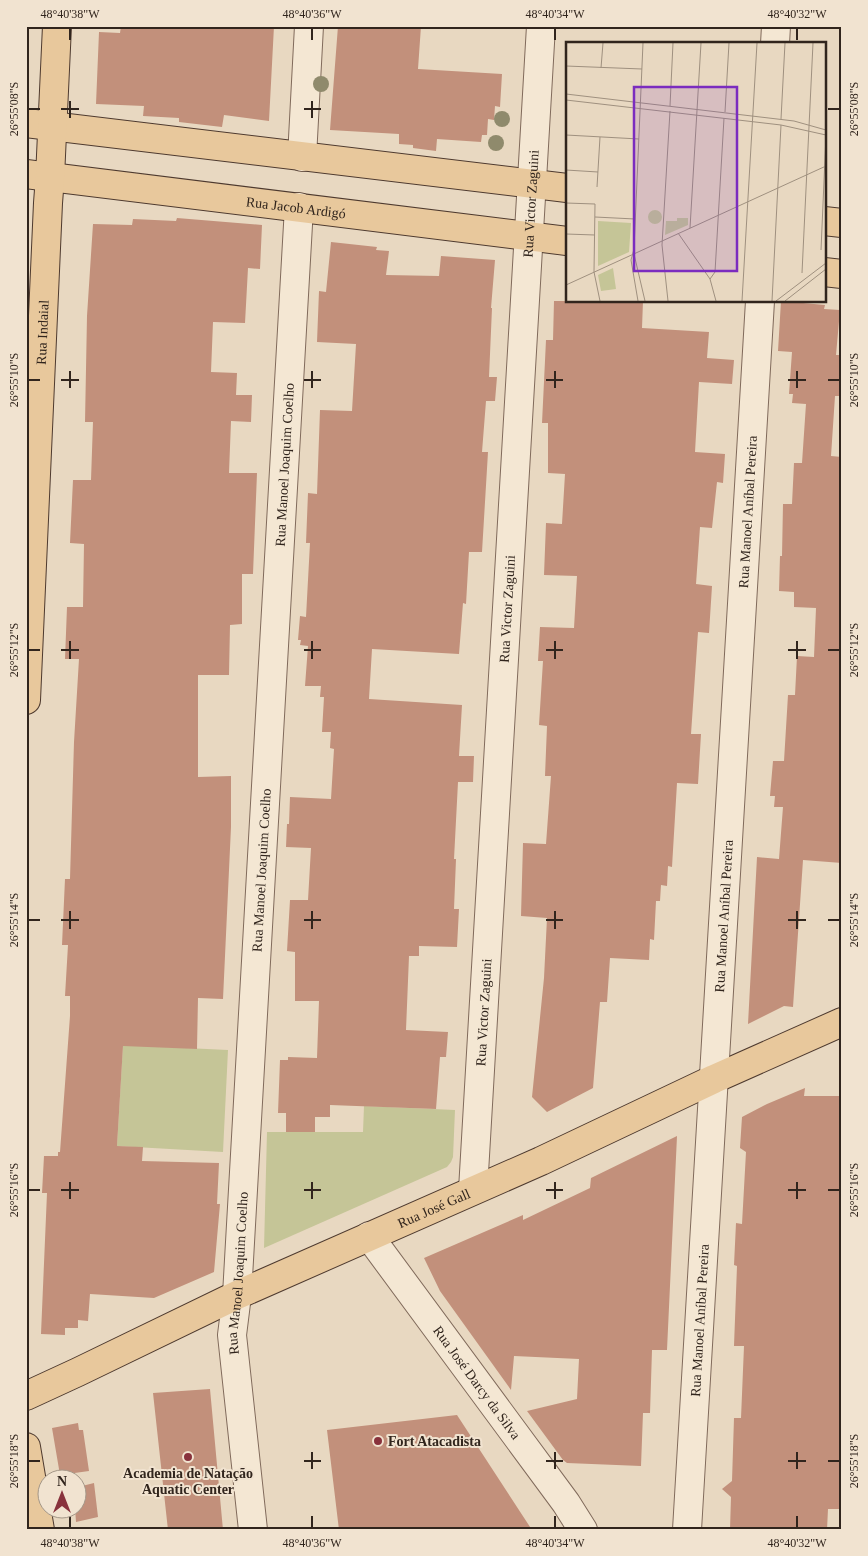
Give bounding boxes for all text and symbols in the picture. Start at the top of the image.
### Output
text: 48°40'38"W [40,7,100,21]
text: 48°40'36"W [282,7,342,21]
text: 48°40'34"W [525,7,585,21]
text: 48°40'32"W [767,7,827,21]
inset map [566,42,826,302]
text: 26°55'08"S [7,82,21,136]
text: 26°55'08"S [847,82,861,136]
street label: Rua Victor Zaguini [520,149,542,258]
street label: Rua Jacob Ardigó [245,194,347,222]
street label: Rua Indaial [34,299,52,365]
text: 26°55'10"S [7,353,21,407]
text: 26°55'10"S [847,353,861,407]
street label: Rua Manoel Joaquim Coelho [273,383,297,547]
street label: Rua Manoel Aníbal Pereira [736,434,760,589]
street label: Rua Victor Zaguini [497,555,518,663]
text: 26°55'12"S [7,623,21,677]
text: 26°55'12"S [847,623,861,677]
street label: Rua Manoel Joaquim Coelho [250,788,274,952]
street label: Rua Manoel Aníbal Pereira [712,839,736,993]
text: 26°55'14"S [7,893,21,947]
text: 26°55'14"S [847,893,861,947]
street label: Rua Victor Zaguini [473,958,495,1067]
text: 26°55'16"S [7,1163,21,1217]
text: 26°55'16"S [847,1163,861,1217]
street label: Rua José Gall [395,1186,473,1231]
street label: Rua Manoel Joaquim Coelho [225,1191,251,1356]
street label: Rua Manoel Aníbal Pereira [688,1243,712,1397]
street label: Rua José Darcy da Silva [430,1323,524,1443]
text: 26°55'18"S [7,1434,21,1488]
place label: Fort Atacadista [388,1434,481,1449]
text: 26°55'18"S [847,1434,861,1488]
marker: Fort Atacadista [372,1435,384,1447]
marker: Academia de Natação Aquatic Center [182,1451,194,1463]
place label: Academia de Natação Aquatic Center [123,1466,253,1497]
north arrow [38,1468,88,1518]
text: N [57,1474,67,1489]
text: 48°40'38"W [40,1536,100,1550]
text: 48°40'36"W [282,1536,342,1550]
text: 48°40'34"W [525,1536,585,1550]
text: 48°40'32"W [767,1536,827,1550]

